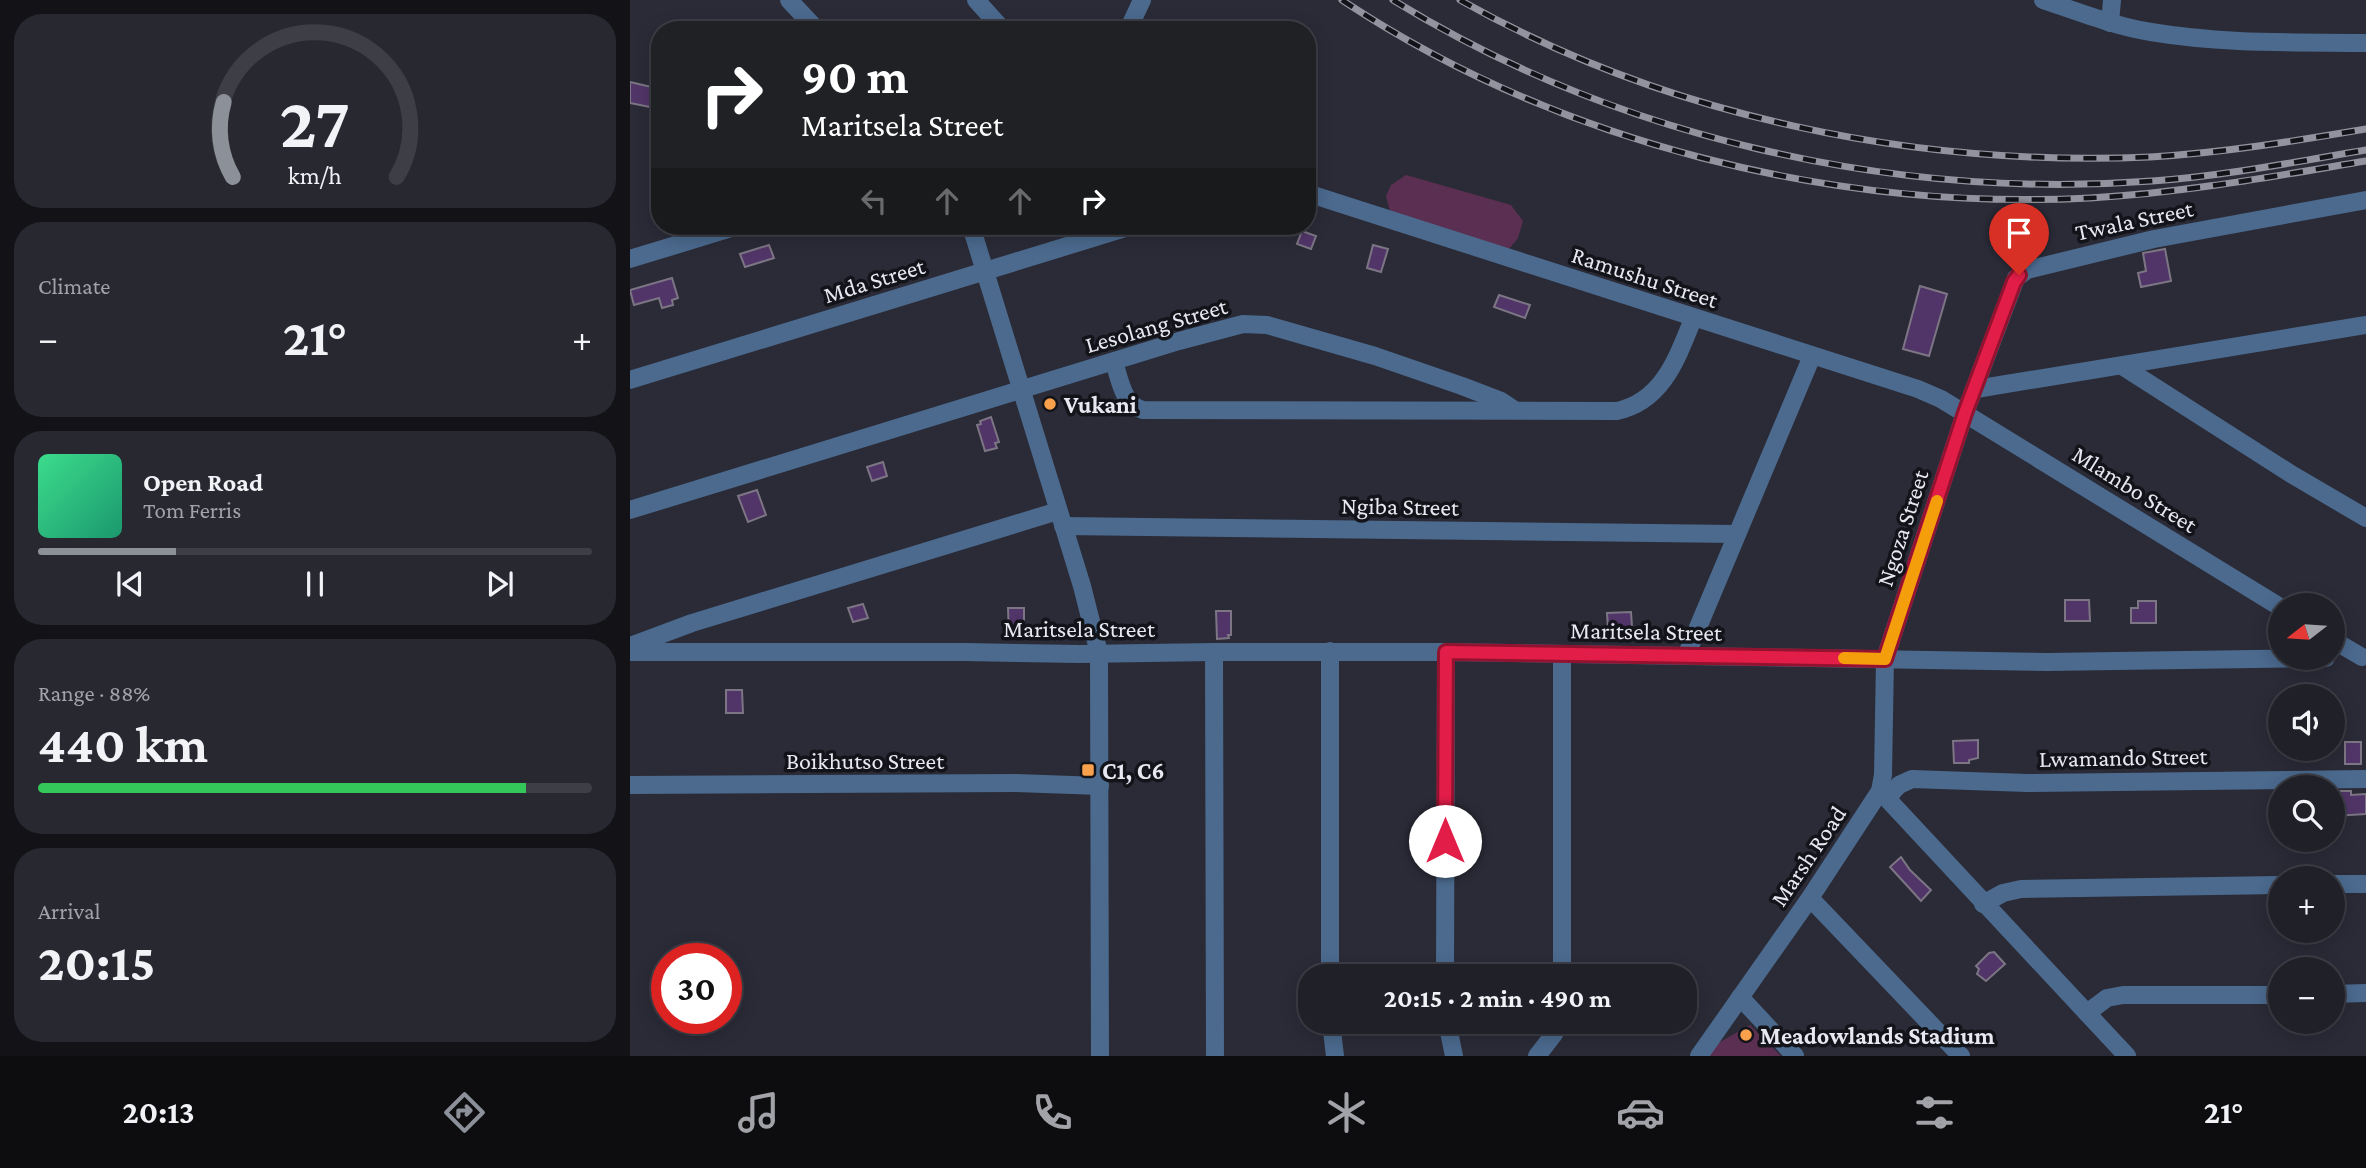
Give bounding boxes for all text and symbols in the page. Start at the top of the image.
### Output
icon: right [686,49,777,140]
text: 90 m [801,49,908,104]
text: 27 [280,83,350,164]
text: Maritsela Street [801,107,1003,143]
text: km/h [288,162,342,189]
icon: left [855,182,893,220]
icon: ahead [928,182,966,220]
icon: ahead [1001,182,1039,220]
icon: right [1074,182,1112,220]
street label: Twala Street [2073,194,2196,246]
pin [1989,203,2049,275]
icon: arrive [2000,214,2038,252]
street label: Ramushu Street [1569,241,1722,314]
street label: Mda Street [820,252,929,308]
text: Climate [38,273,110,299]
street label: Lesolang Street [1082,292,1231,358]
text: 21° [283,308,347,366]
text: − [38,317,58,359]
text: + [572,317,592,359]
place label: Vukani [1063,391,1137,418]
marker: Vukani [1042,396,1058,412]
street label: Mlambo Street [2068,440,2203,539]
street label: Ngoza Street [1870,465,1934,590]
text: Open Road [143,468,263,497]
street label: Ngiba Street [1341,491,1460,521]
text: Tom Ferris [143,497,241,523]
icon: previous [111,565,149,603]
icon: pause [296,565,334,603]
icon: next [481,565,519,603]
north arrow [2268,593,2345,670]
map controls [2268,593,2345,1034]
street label: Maritsela Street [1003,615,1156,642]
street label: Maritsela Street [1570,616,1723,646]
text: Range · 88% [38,680,150,706]
button: sound [2268,684,2345,761]
text: 440 km [38,715,208,773]
street label: Lwamando Street [2038,742,2209,772]
street label: Boikhutso Street [786,747,945,774]
place label: C1, C6 [1102,757,1165,785]
marker: C1, C6 [1080,762,1096,778]
button: search [2268,775,2345,852]
street label: Marsh Road [1765,801,1852,911]
position arrow [1408,804,1482,878]
button: + [2268,866,2345,943]
text: Arrival [38,898,101,924]
text: 20:15 [38,933,156,991]
speed limit sign: 30 [651,943,742,1034]
button: − [2268,957,2345,1034]
text: 20:15 · 2 min · 490 m [1384,984,1611,1013]
place label: Meadowlands Stadium [1760,1022,1995,1049]
marker: Meadowlands Stadium [1738,1027,1754,1043]
icon: directions [440,1088,489,1137]
icon: music [734,1088,783,1137]
icon: phone [1028,1088,1077,1137]
icon: climate [1322,1088,1371,1137]
icon: car [1616,1088,1665,1137]
icon: filters [1910,1088,1959,1137]
text: 20:13 [122,1094,195,1130]
text: 21° [2204,1094,2243,1130]

